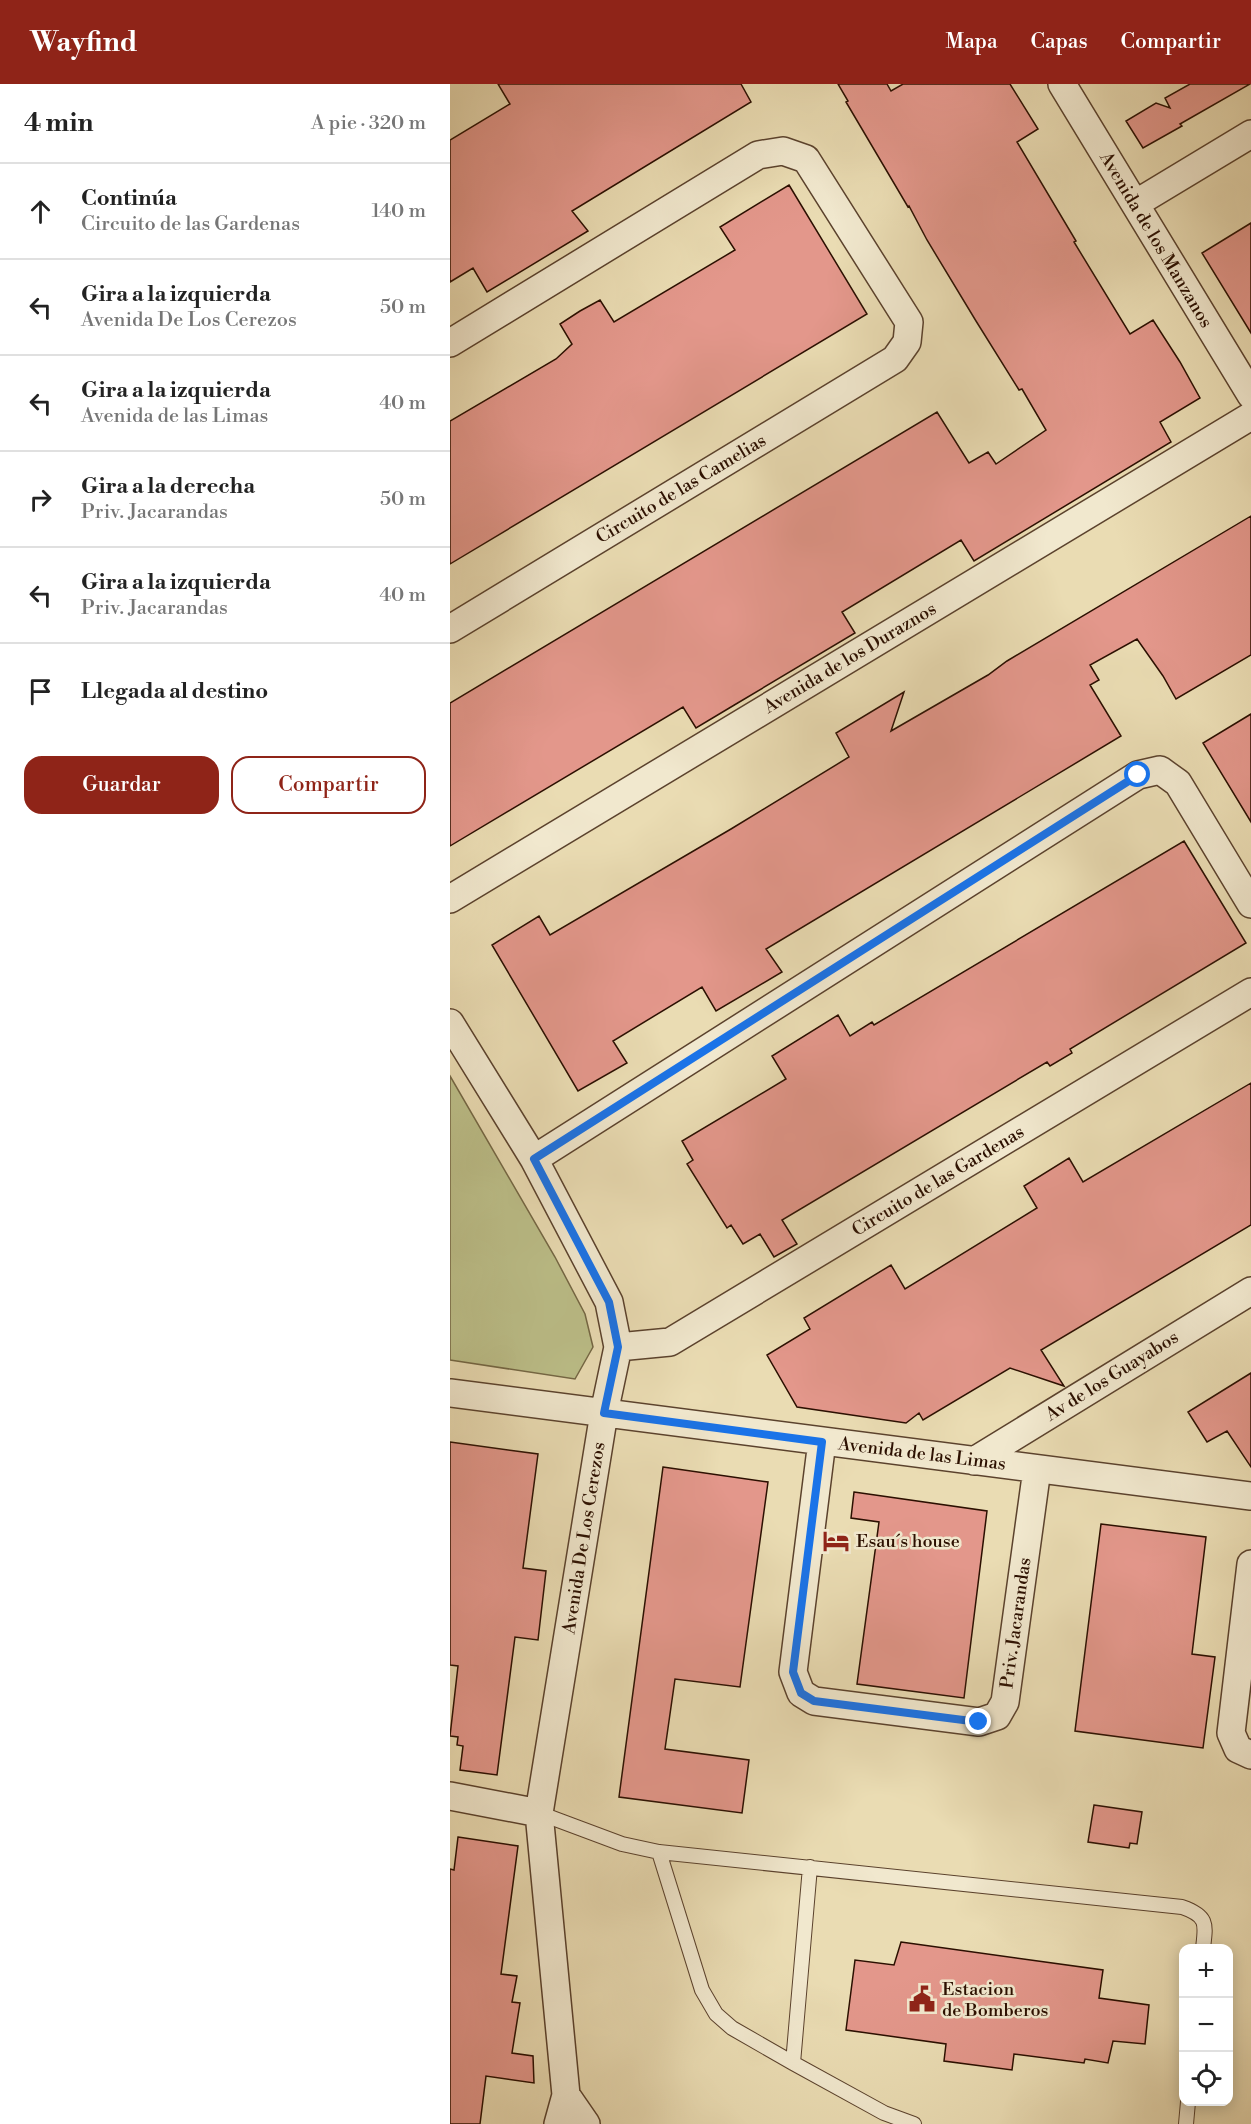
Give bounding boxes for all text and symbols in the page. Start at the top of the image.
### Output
text: Wayfind [30,25,138,60]
text: Mapa [946,29,998,55]
text: Capas [1031,29,1088,55]
text: Compartir [1121,29,1221,55]
text: 4 min [24,107,94,139]
text: A pie · 320 m [311,111,426,136]
street label: Avenida de los Manzanos [1094,147,1218,332]
text: Continúa [81,185,177,212]
icon: ahead [24,195,57,228]
text: 140 m [371,199,426,224]
text: Circuito de las Gardenas [81,212,300,237]
text: Gira a la izquierda [81,281,271,308]
icon: left [24,291,57,324]
text: 50 m [380,295,426,320]
text: Avenida De Los Cerezos [81,308,297,333]
text: Gira a la izquierda [81,377,271,404]
icon: left [24,387,57,420]
text: 40 m [379,391,426,416]
text: Avenida de las Limas [81,404,268,429]
street label: Circuito de las Camelias [592,429,770,549]
text: Gira a la derecha [81,473,255,500]
icon: right [24,483,57,516]
text: 50 m [380,487,426,512]
text: Priv. Jacarandas [81,500,228,525]
text: Gira a la izquierda [81,569,271,596]
icon: left [24,579,57,612]
text: 40 m [379,583,426,608]
text: Priv. Jacarandas [81,596,228,621]
street label: Avenida de los Duraznos [759,597,941,719]
icon: arrive [24,675,57,708]
text: Llegada al destino [81,678,268,705]
button: Guardar [24,756,219,814]
button: Compartir [231,756,426,814]
route start [1124,761,1150,787]
street label: Circuito de las Gardenas [848,1120,1028,1242]
street label: Av de los Guayabos [1040,1326,1183,1427]
street label: Avenida de las Limas [836,1432,1007,1476]
street label: Avenida De Los Cerezos [557,1440,611,1637]
hotel icon: Esau´s house [821,1526,851,1556]
place label: Esau´s house [856,1530,960,1553]
street label: Priv. Jacarandas [995,1556,1037,1690]
route end [965,1708,991,1734]
map controls [1179,1944,1233,2106]
button: + [1179,1944,1233,1998]
place label: Estacion de Bomberos [942,1978,1049,2022]
public building icon: Estacion de Bomberos [907,1984,937,2014]
button: − [1179,1998,1233,2052]
button: locate [1179,2052,1233,2106]

